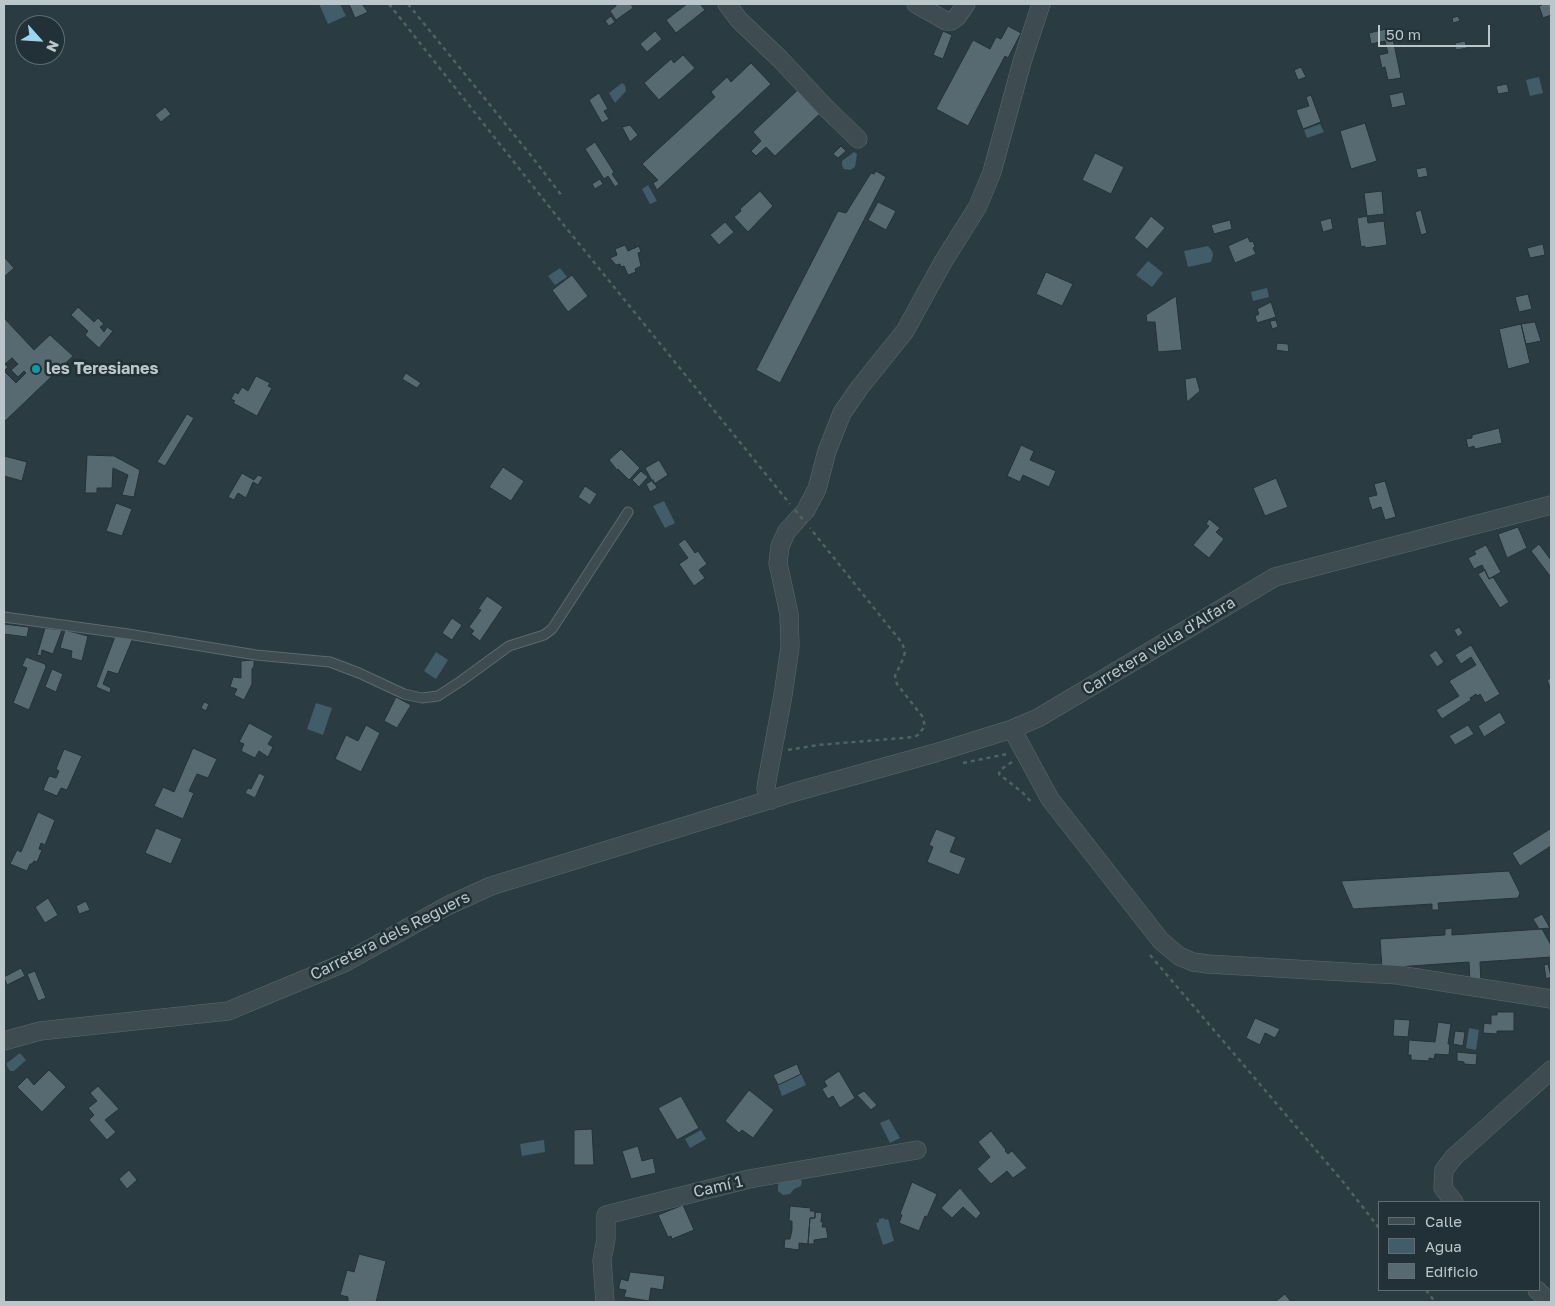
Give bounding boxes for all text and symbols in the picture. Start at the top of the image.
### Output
north arrow [15,15,65,65]
scale bar [1380,15,1492,47]
text: 50 m [1386,25,1421,43]
text: N [43,38,63,55]
place label: les Teresianes [46,359,158,379]
marker: les Teresianes [30,363,42,375]
street label: Carretera vella d'Alfara [1079,593,1239,699]
street label: Carretera dels Reguers [307,887,473,985]
street label: Camí 1 [691,1172,745,1202]
legend [1378,1201,1540,1291]
text: Calle [1425,1212,1462,1230]
text: Agua [1425,1237,1462,1255]
text: Edificio [1425,1262,1478,1280]

